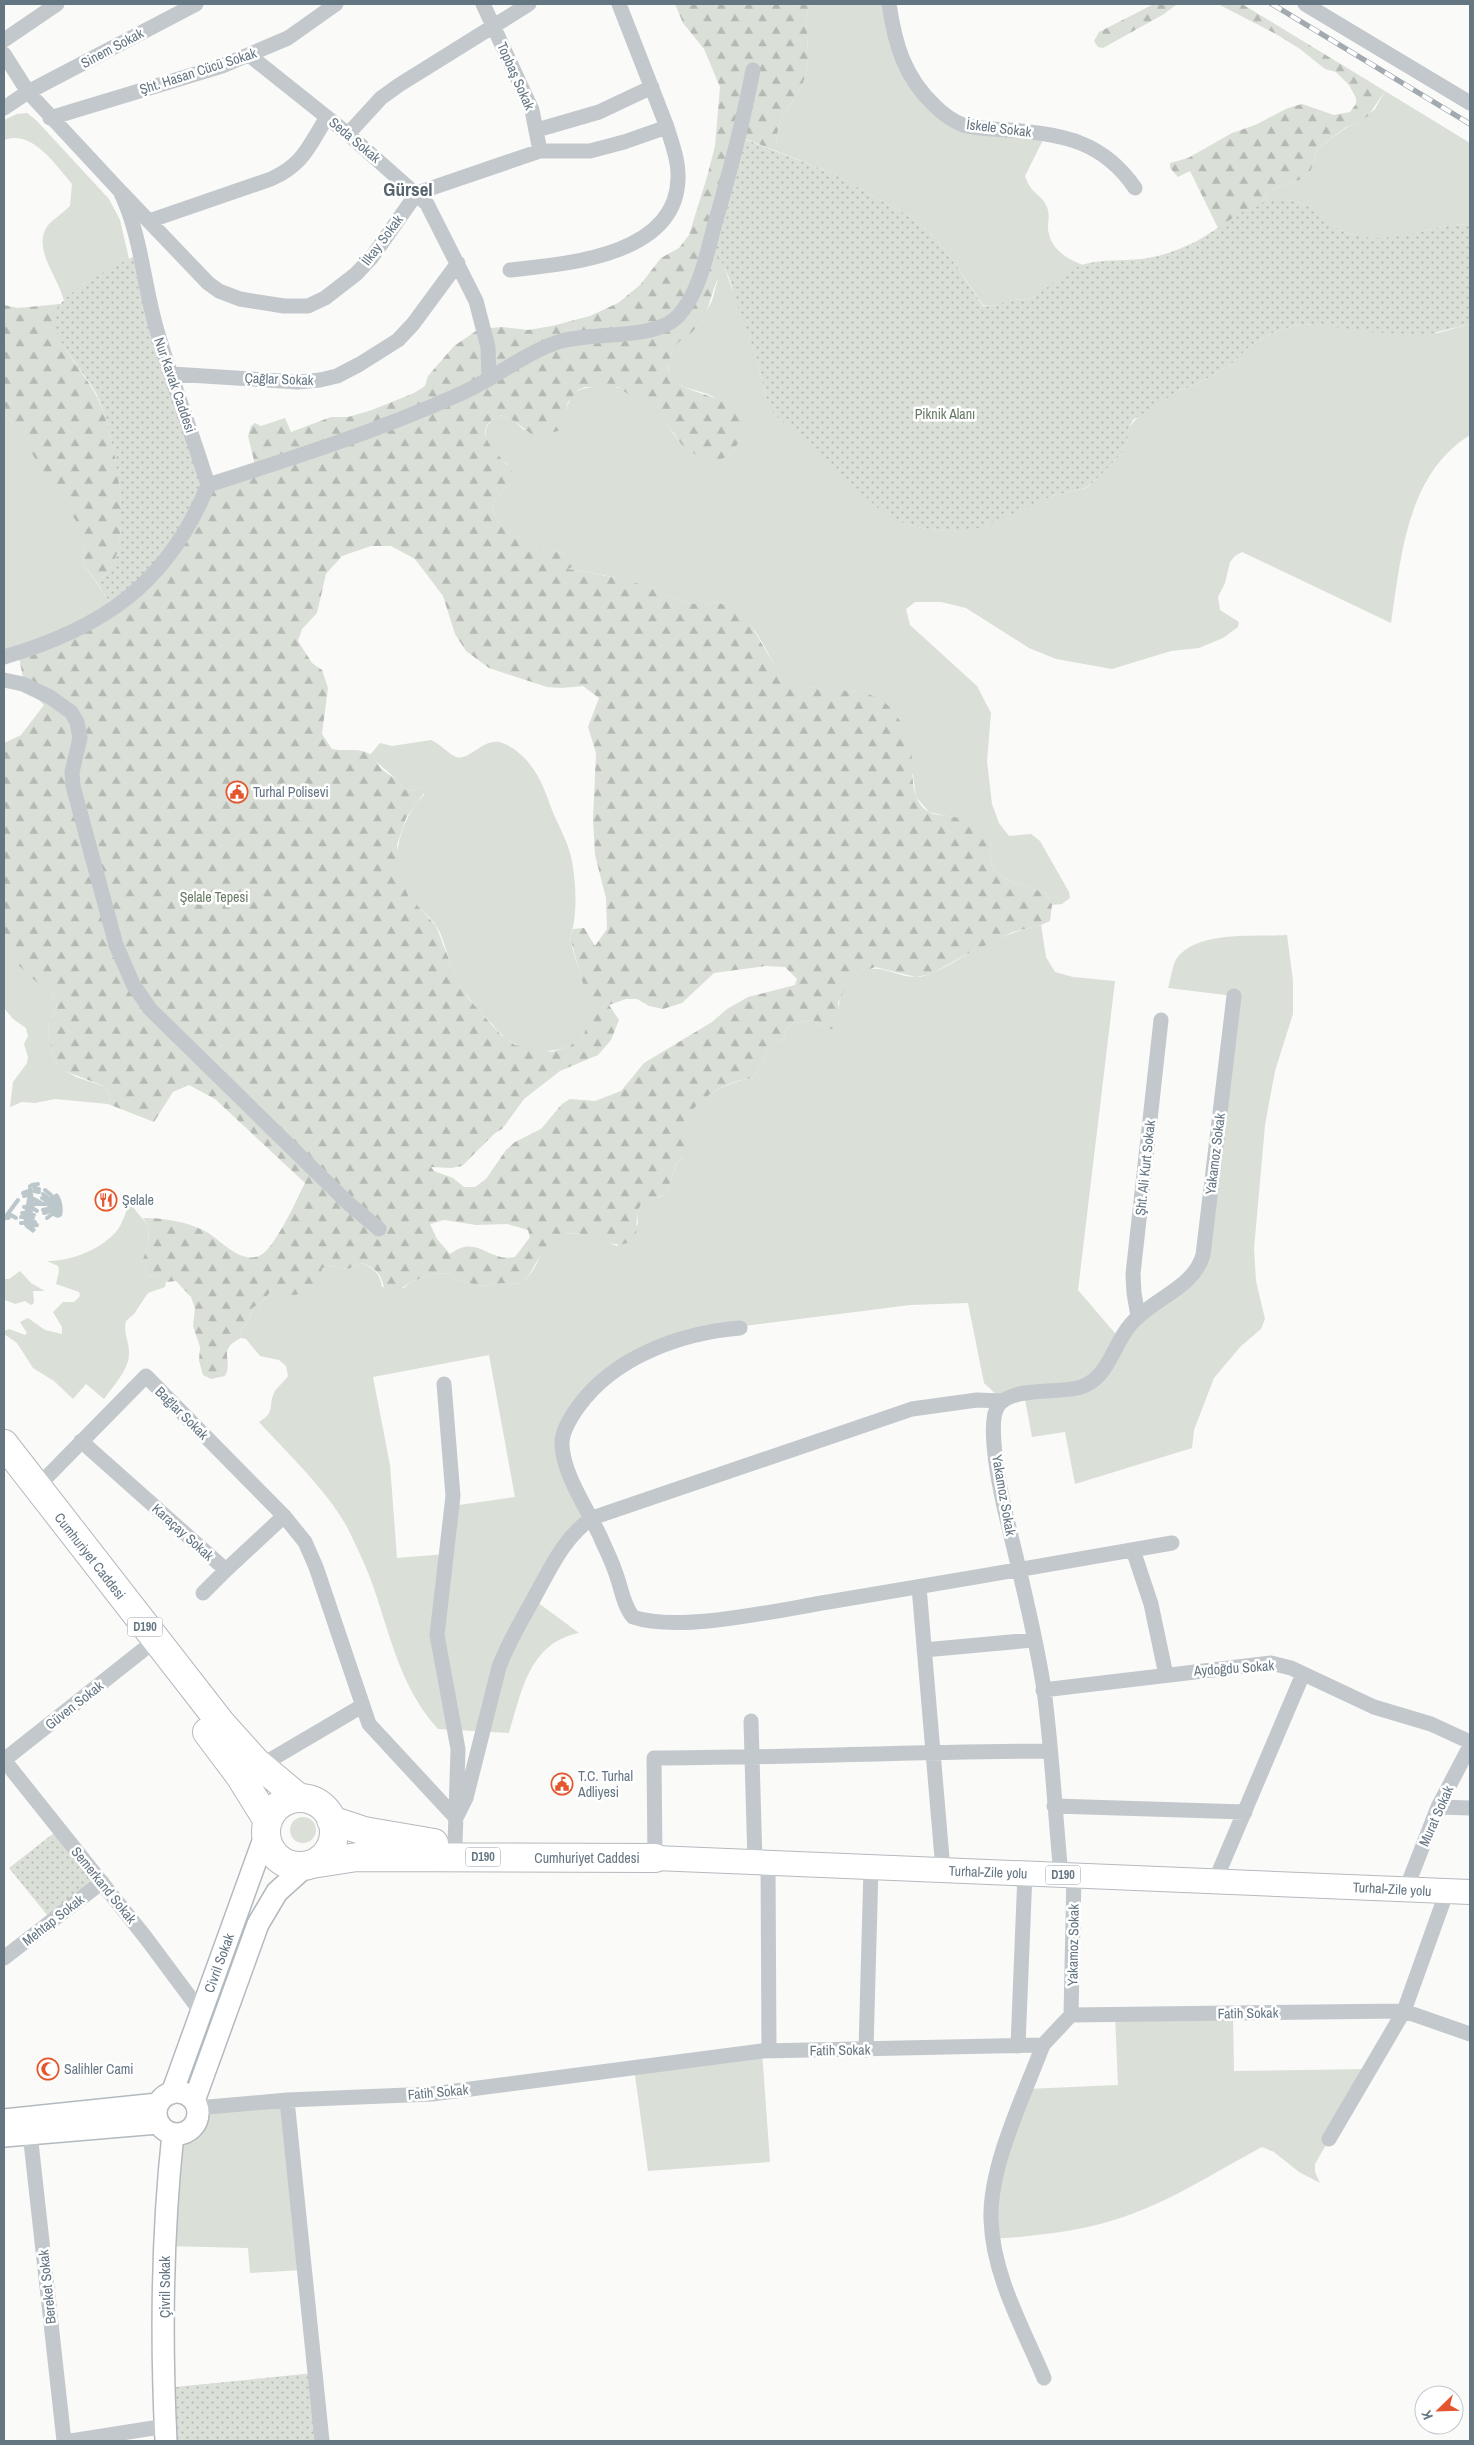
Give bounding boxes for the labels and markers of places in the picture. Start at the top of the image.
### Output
public building icon: Turhal Polisevi [225,780,249,804]
place label: Turhal Polisevi [253,783,329,801]
restaurant icon: Şelale [94,1188,118,1212]
place label: Şelale [122,1191,154,1209]
place label: T.C. Turhal Adliyesi [577,1767,633,1801]
public building icon: T.C. Turhal Adliyesi [550,1772,574,1796]
mosque icon: Salihler Cami [36,2057,60,2081]
place label: Salihler Cami [64,2060,134,2078]

